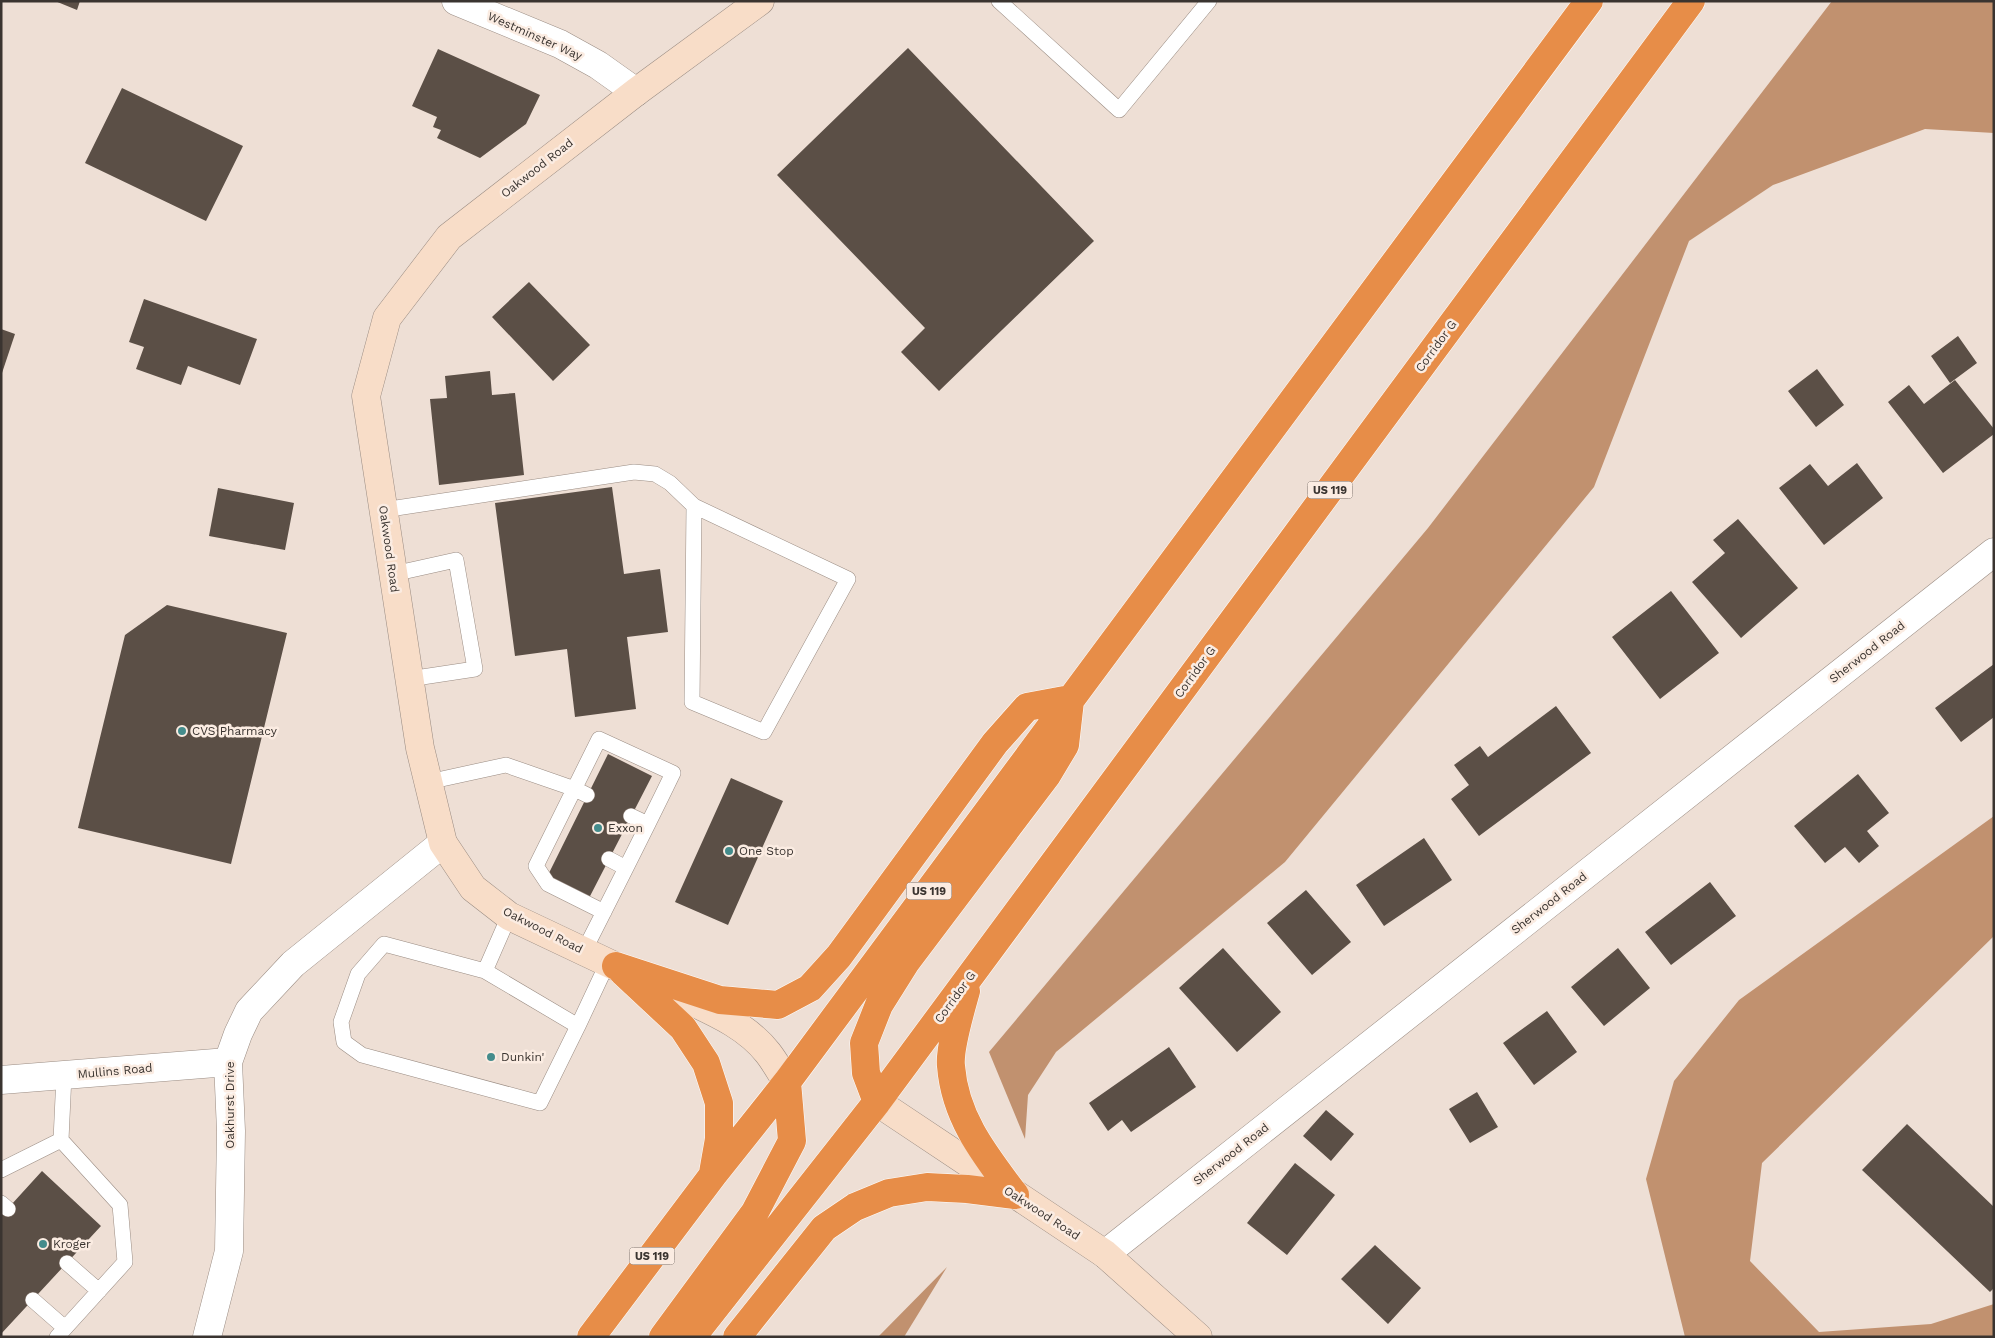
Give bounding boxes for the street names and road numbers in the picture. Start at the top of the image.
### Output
street label: Westminster Way [486,9,585,63]
street label: Oakwood Road [498,135,576,201]
street label: Corridor G [1413,317,1459,375]
road number: US 119 [1308,482,1352,498]
street label: Oakwood Road [376,505,402,593]
street label: Sherwood Road [1826,618,1908,686]
street label: Corridor G [1172,643,1218,701]
street label: Sherwood Road [1508,869,1590,937]
road number: US 119 [906,882,952,899]
street label: Oakwood Road [501,904,585,956]
street label: Corridor G [932,968,978,1026]
street label: Mullins Road [77,1061,153,1081]
street label: Oakhurst Drive [223,1061,237,1149]
street label: Sherwood Road [1190,1120,1272,1188]
street label: Oakwood Road [1001,1183,1083,1243]
road number: US 119 [630,1248,674,1264]

